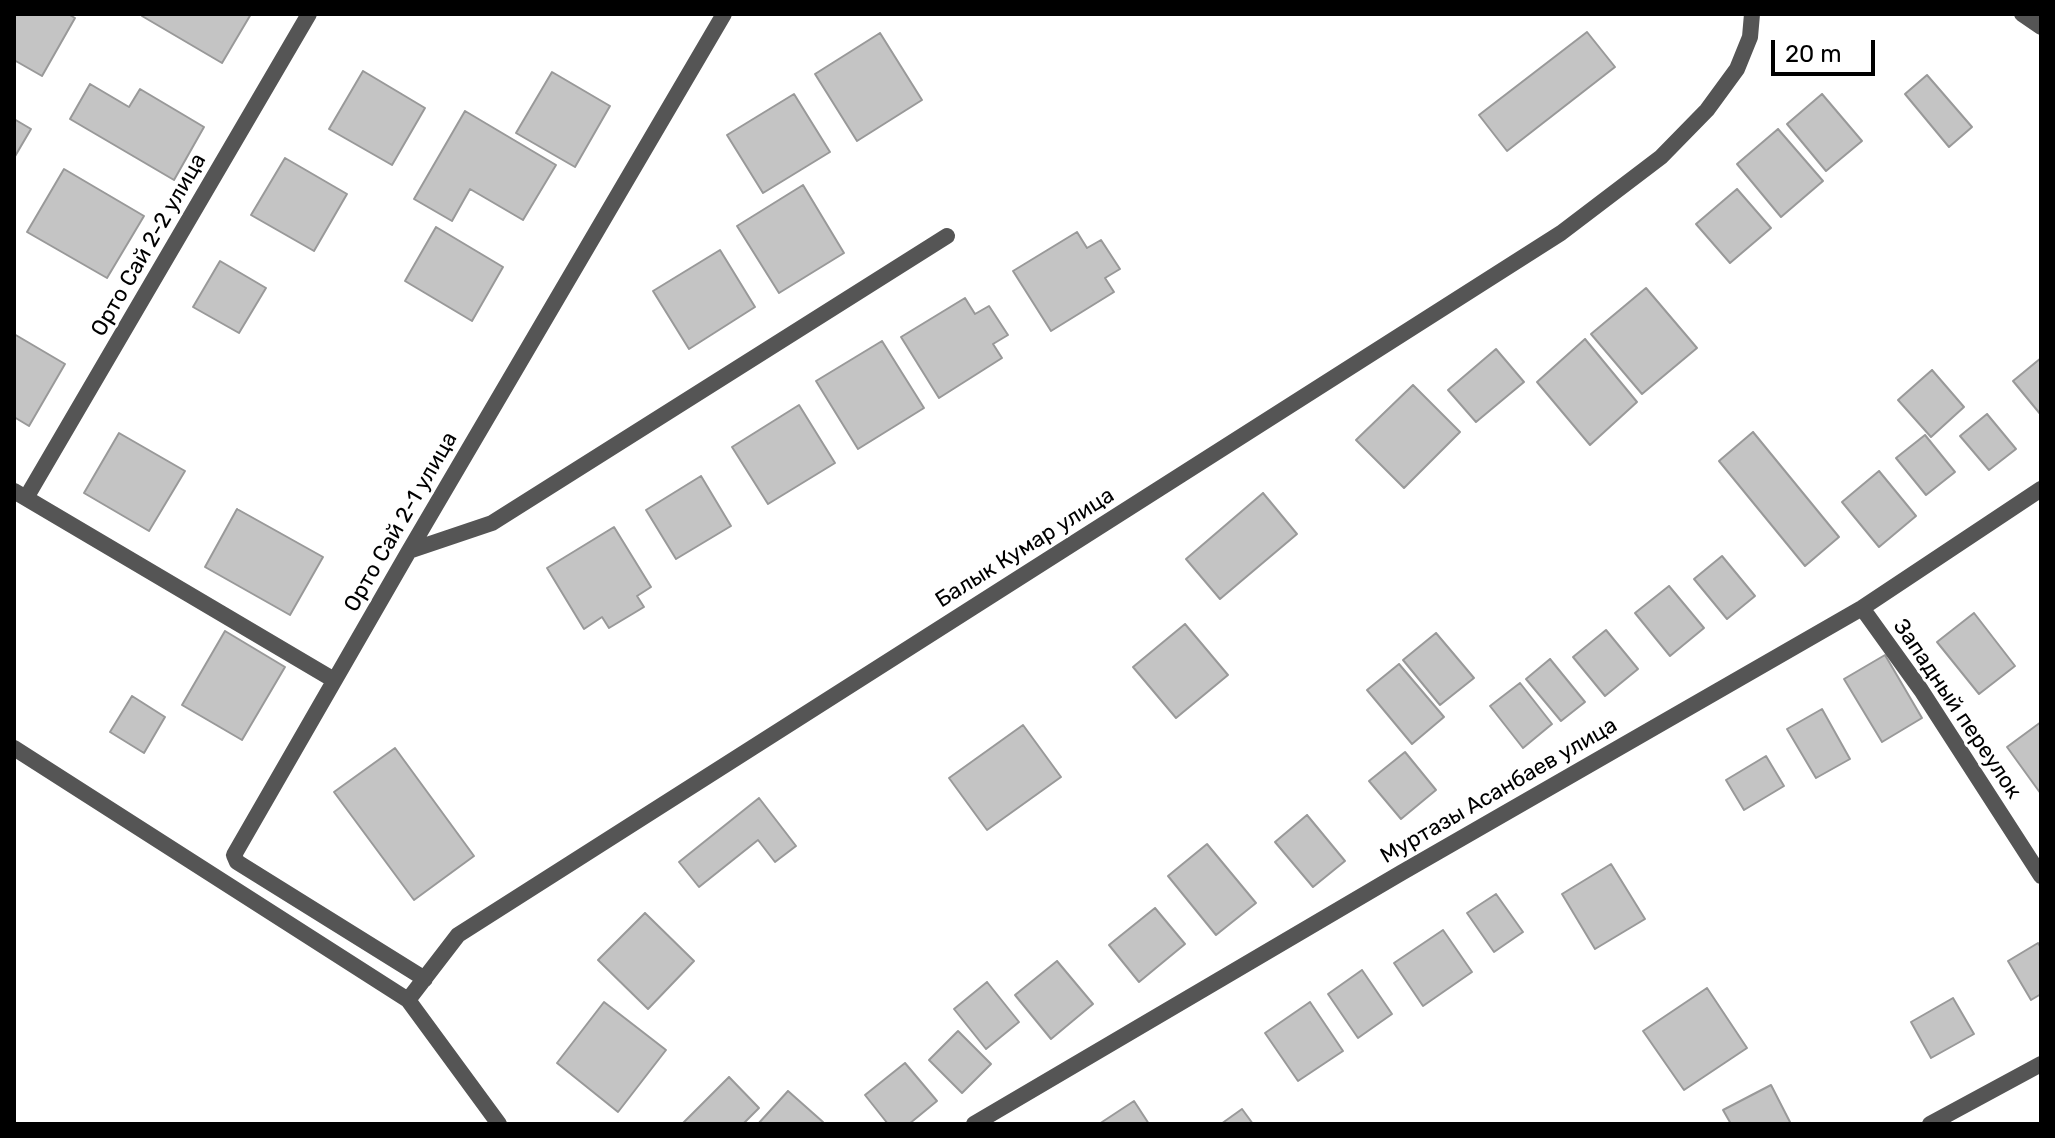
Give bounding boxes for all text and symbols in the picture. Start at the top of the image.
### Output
scale bar [1775,24,1879,74]
text: 20 m [1785,40,1842,68]
street label: Орто Сай 2-2 улица [86,149,212,341]
street label: Орто Сай 2-1 улица [339,427,463,617]
street label: Балык Кумар улица [931,482,1119,614]
street label: Западный переулок [1887,614,2027,804]
street label: Муртазы Асанбаев улица [1376,712,1622,870]

